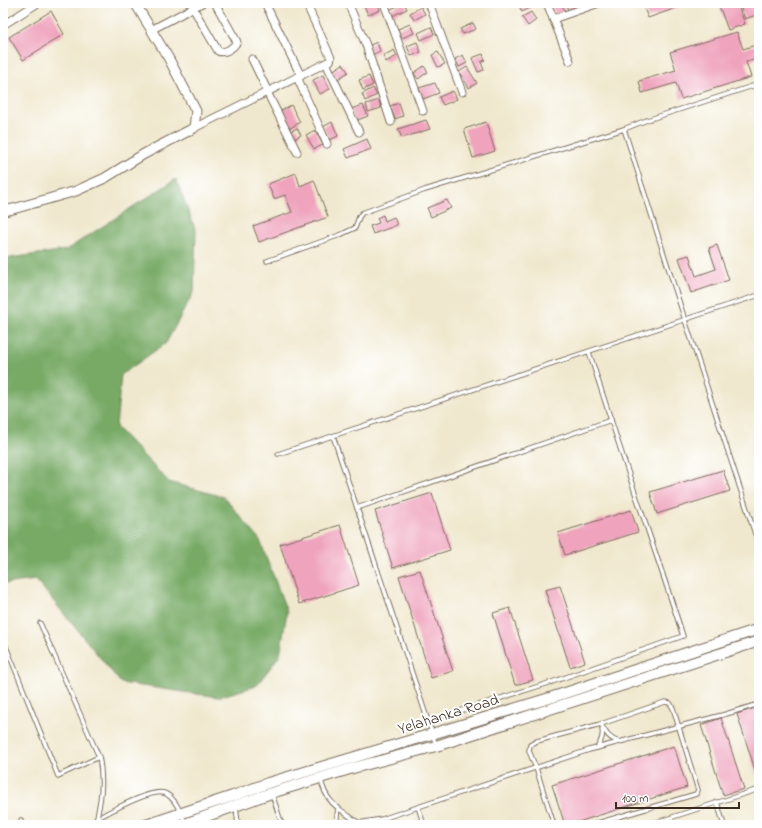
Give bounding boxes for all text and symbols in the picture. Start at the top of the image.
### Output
street label: Yelahanka Road [395,688,502,742]
scale bar [616,784,739,810]
text: 100 m [622,790,649,808]

